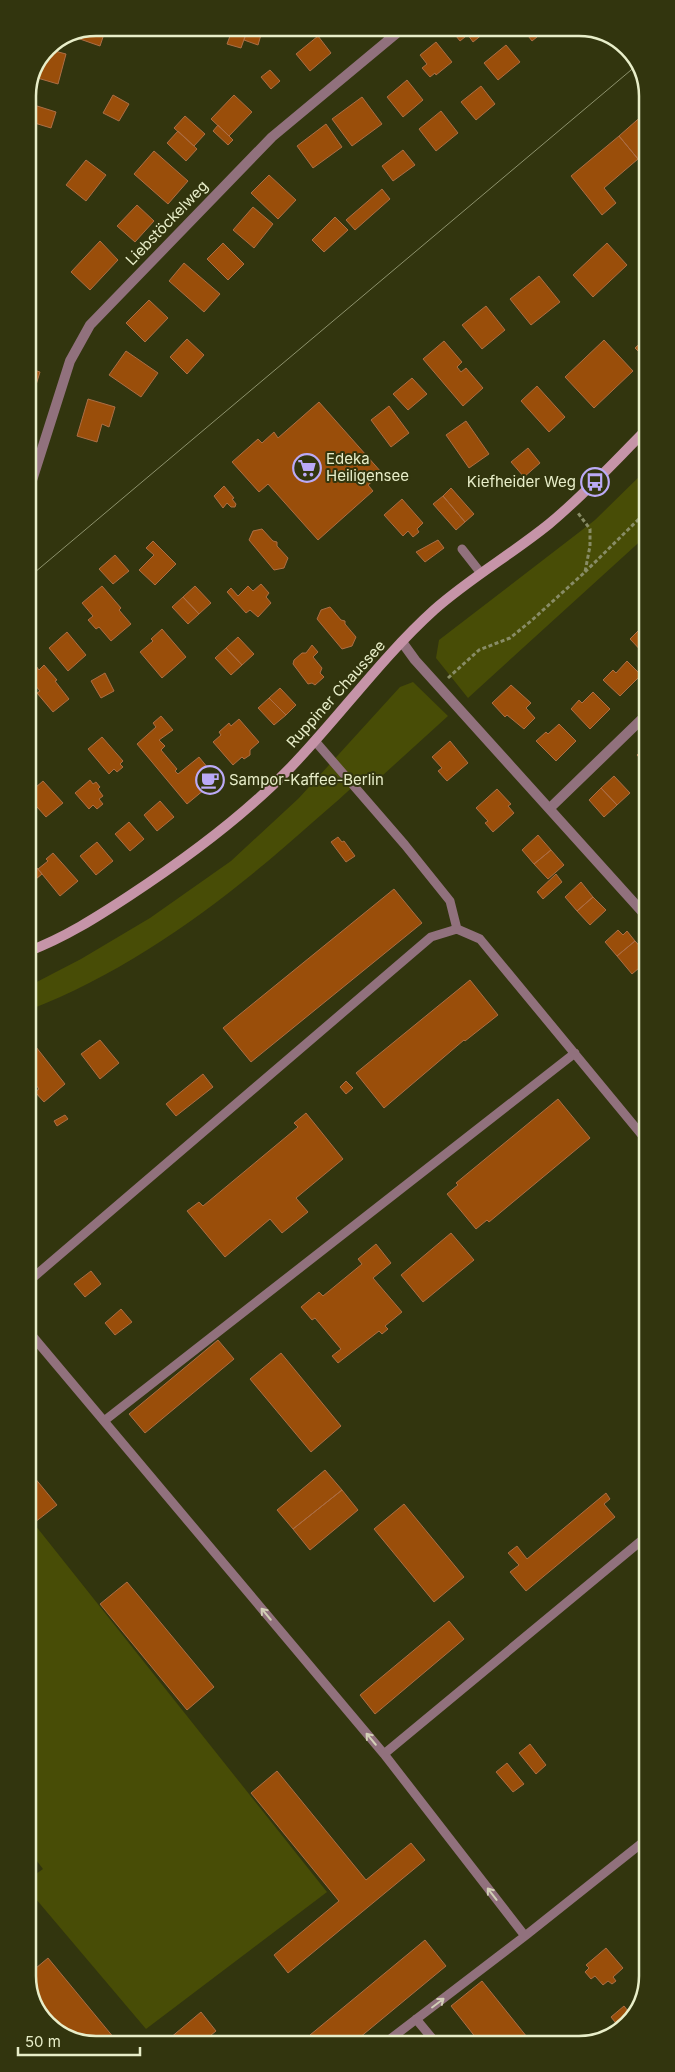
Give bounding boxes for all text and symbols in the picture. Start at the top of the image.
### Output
street label: Liebstöckelweg [121,176,212,269]
place label: Edeka Heiligensee [326,449,409,485]
supermarket icon: Edeka Heiligensee [292,453,322,483]
bus stop icon: Kiefheider Weg [580,467,610,497]
place label: Kiefheider Weg [467,472,576,491]
street label: Ruppiner Chaussee [282,636,389,751]
cafe icon: Sampor-Kaffee-Berlin [195,765,225,795]
place label: Sampor-Kaffee-Berlin [229,770,384,789]
one-way arrow [261,1608,272,1621]
one-way arrow [365,1732,376,1745]
one-way arrow [487,1887,497,1901]
one-way arrow [431,1998,445,2008]
scale bar [18,2024,140,2056]
text: 50 m [25,2032,61,2051]

